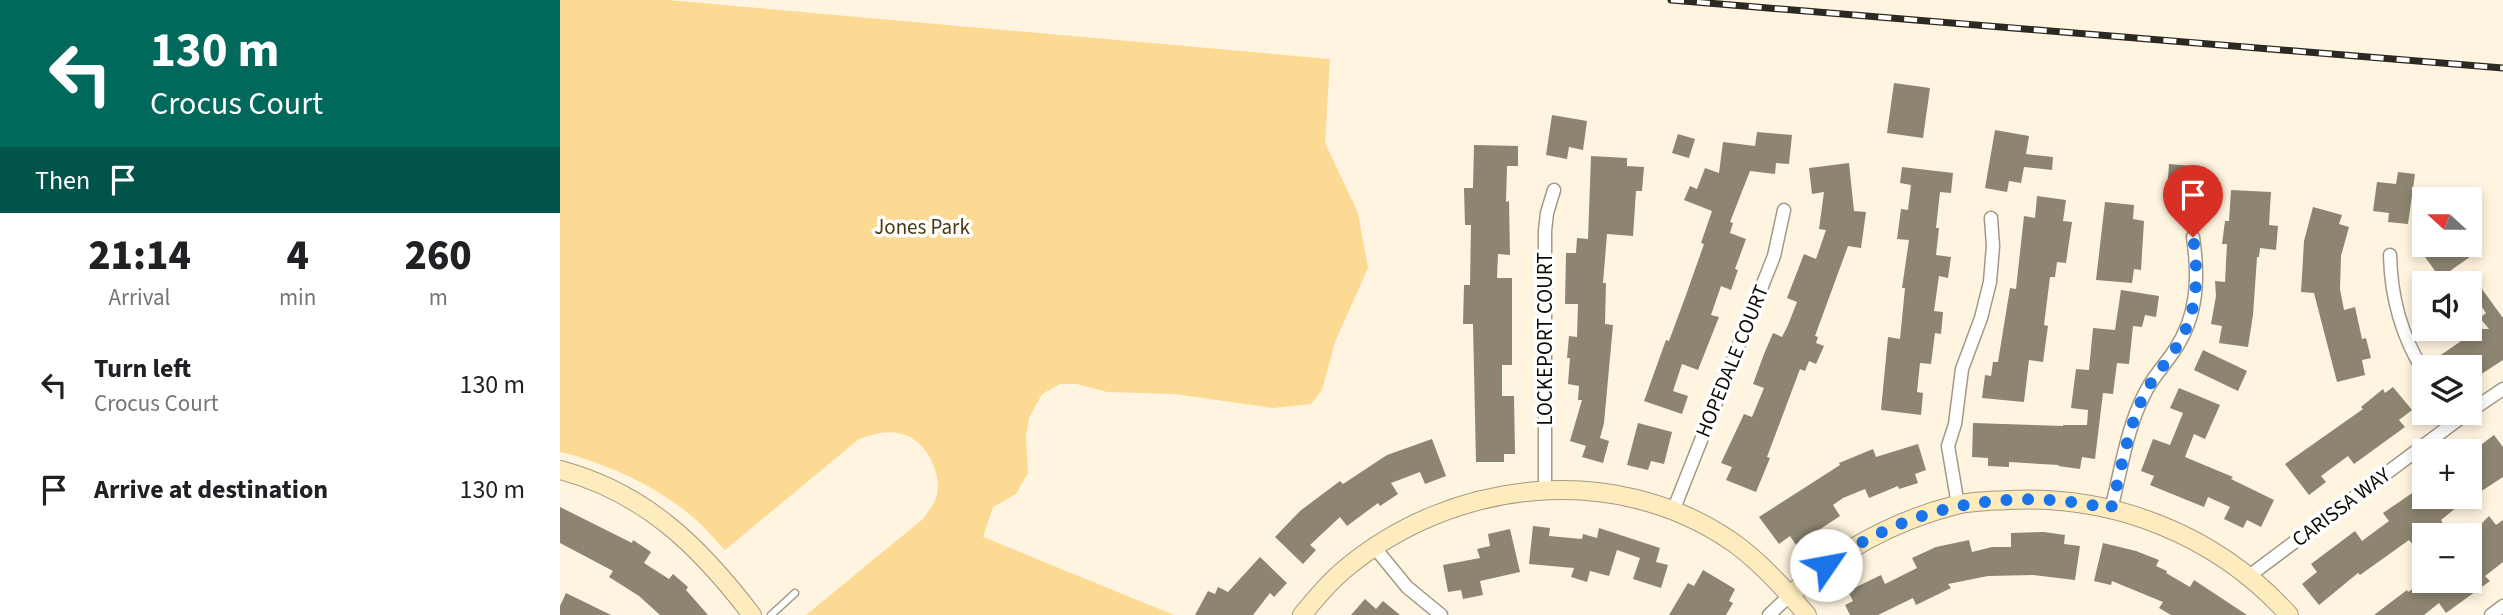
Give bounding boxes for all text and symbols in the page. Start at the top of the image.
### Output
text: 130 m [150,16,279,86]
icon: left [35,28,126,119]
text: Crocus Court [150,81,323,127]
icon: arrive [104,161,142,199]
text: Then [35,162,90,199]
pin [2163,165,2223,237]
icon: arrive [2174,176,2212,214]
north arrow [2412,187,2482,257]
map controls [2412,187,2482,593]
park label: Jones Park [874,212,970,242]
text: 21:14 [88,226,191,286]
text: 4 [286,226,309,286]
text: 260 [405,226,472,286]
street label: LOCKEPORT COURT [1530,252,1560,426]
button: sound [2412,271,2482,341]
street label: HOPEDALE COURT [1688,280,1776,442]
text: Arrival [109,281,170,314]
text: min [279,281,316,314]
text: m [429,281,448,314]
text: Turn left [94,350,191,387]
button: layers [2412,355,2482,425]
icon: left [35,366,73,404]
text: 130 m [459,366,525,403]
text: Crocus Court [94,387,218,420]
button: + [2412,439,2482,509]
street label: CARISSA WAY [2286,459,2397,554]
icon: arrive [35,471,73,509]
text: Arrive at destination [94,471,328,508]
text: 130 m [459,471,525,508]
button: − [2412,523,2482,593]
position arrow [1789,528,1863,602]

